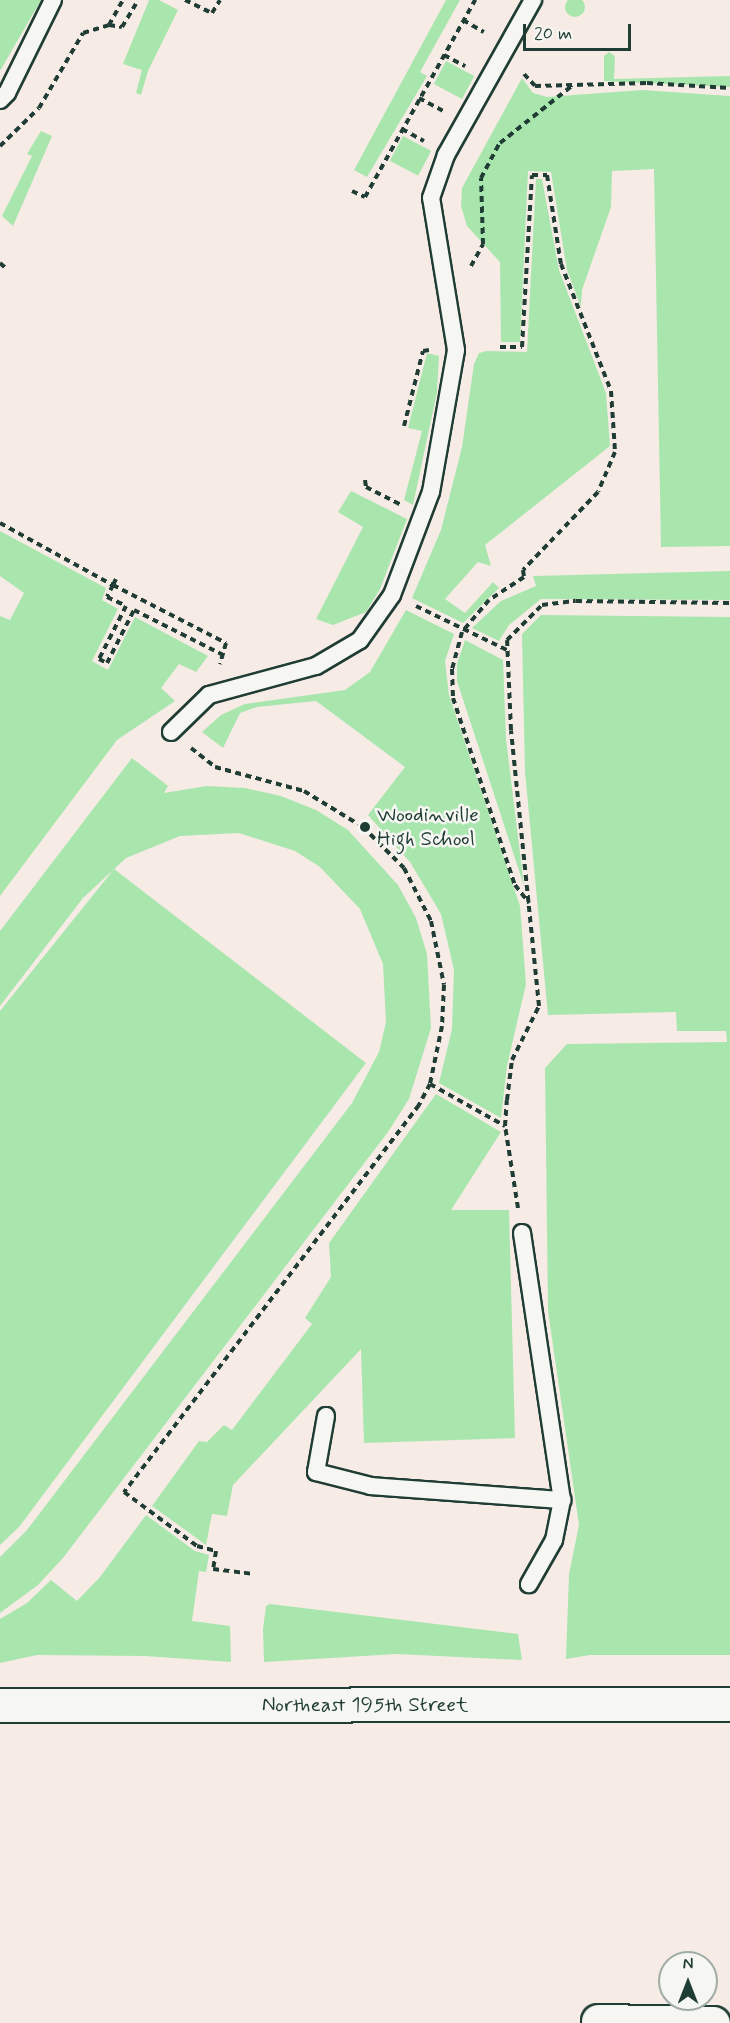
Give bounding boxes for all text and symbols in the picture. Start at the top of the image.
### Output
scale bar [526,12,634,50]
text: 20 m [534,22,572,46]
place label: Woodinville High School [377,802,479,852]
marker: Woodinville High School [358,820,372,834]
street label: Northeast 195th Street [262,1692,468,1718]
north arrow [658,1951,718,2011]
text: N [683,1954,693,1975]

